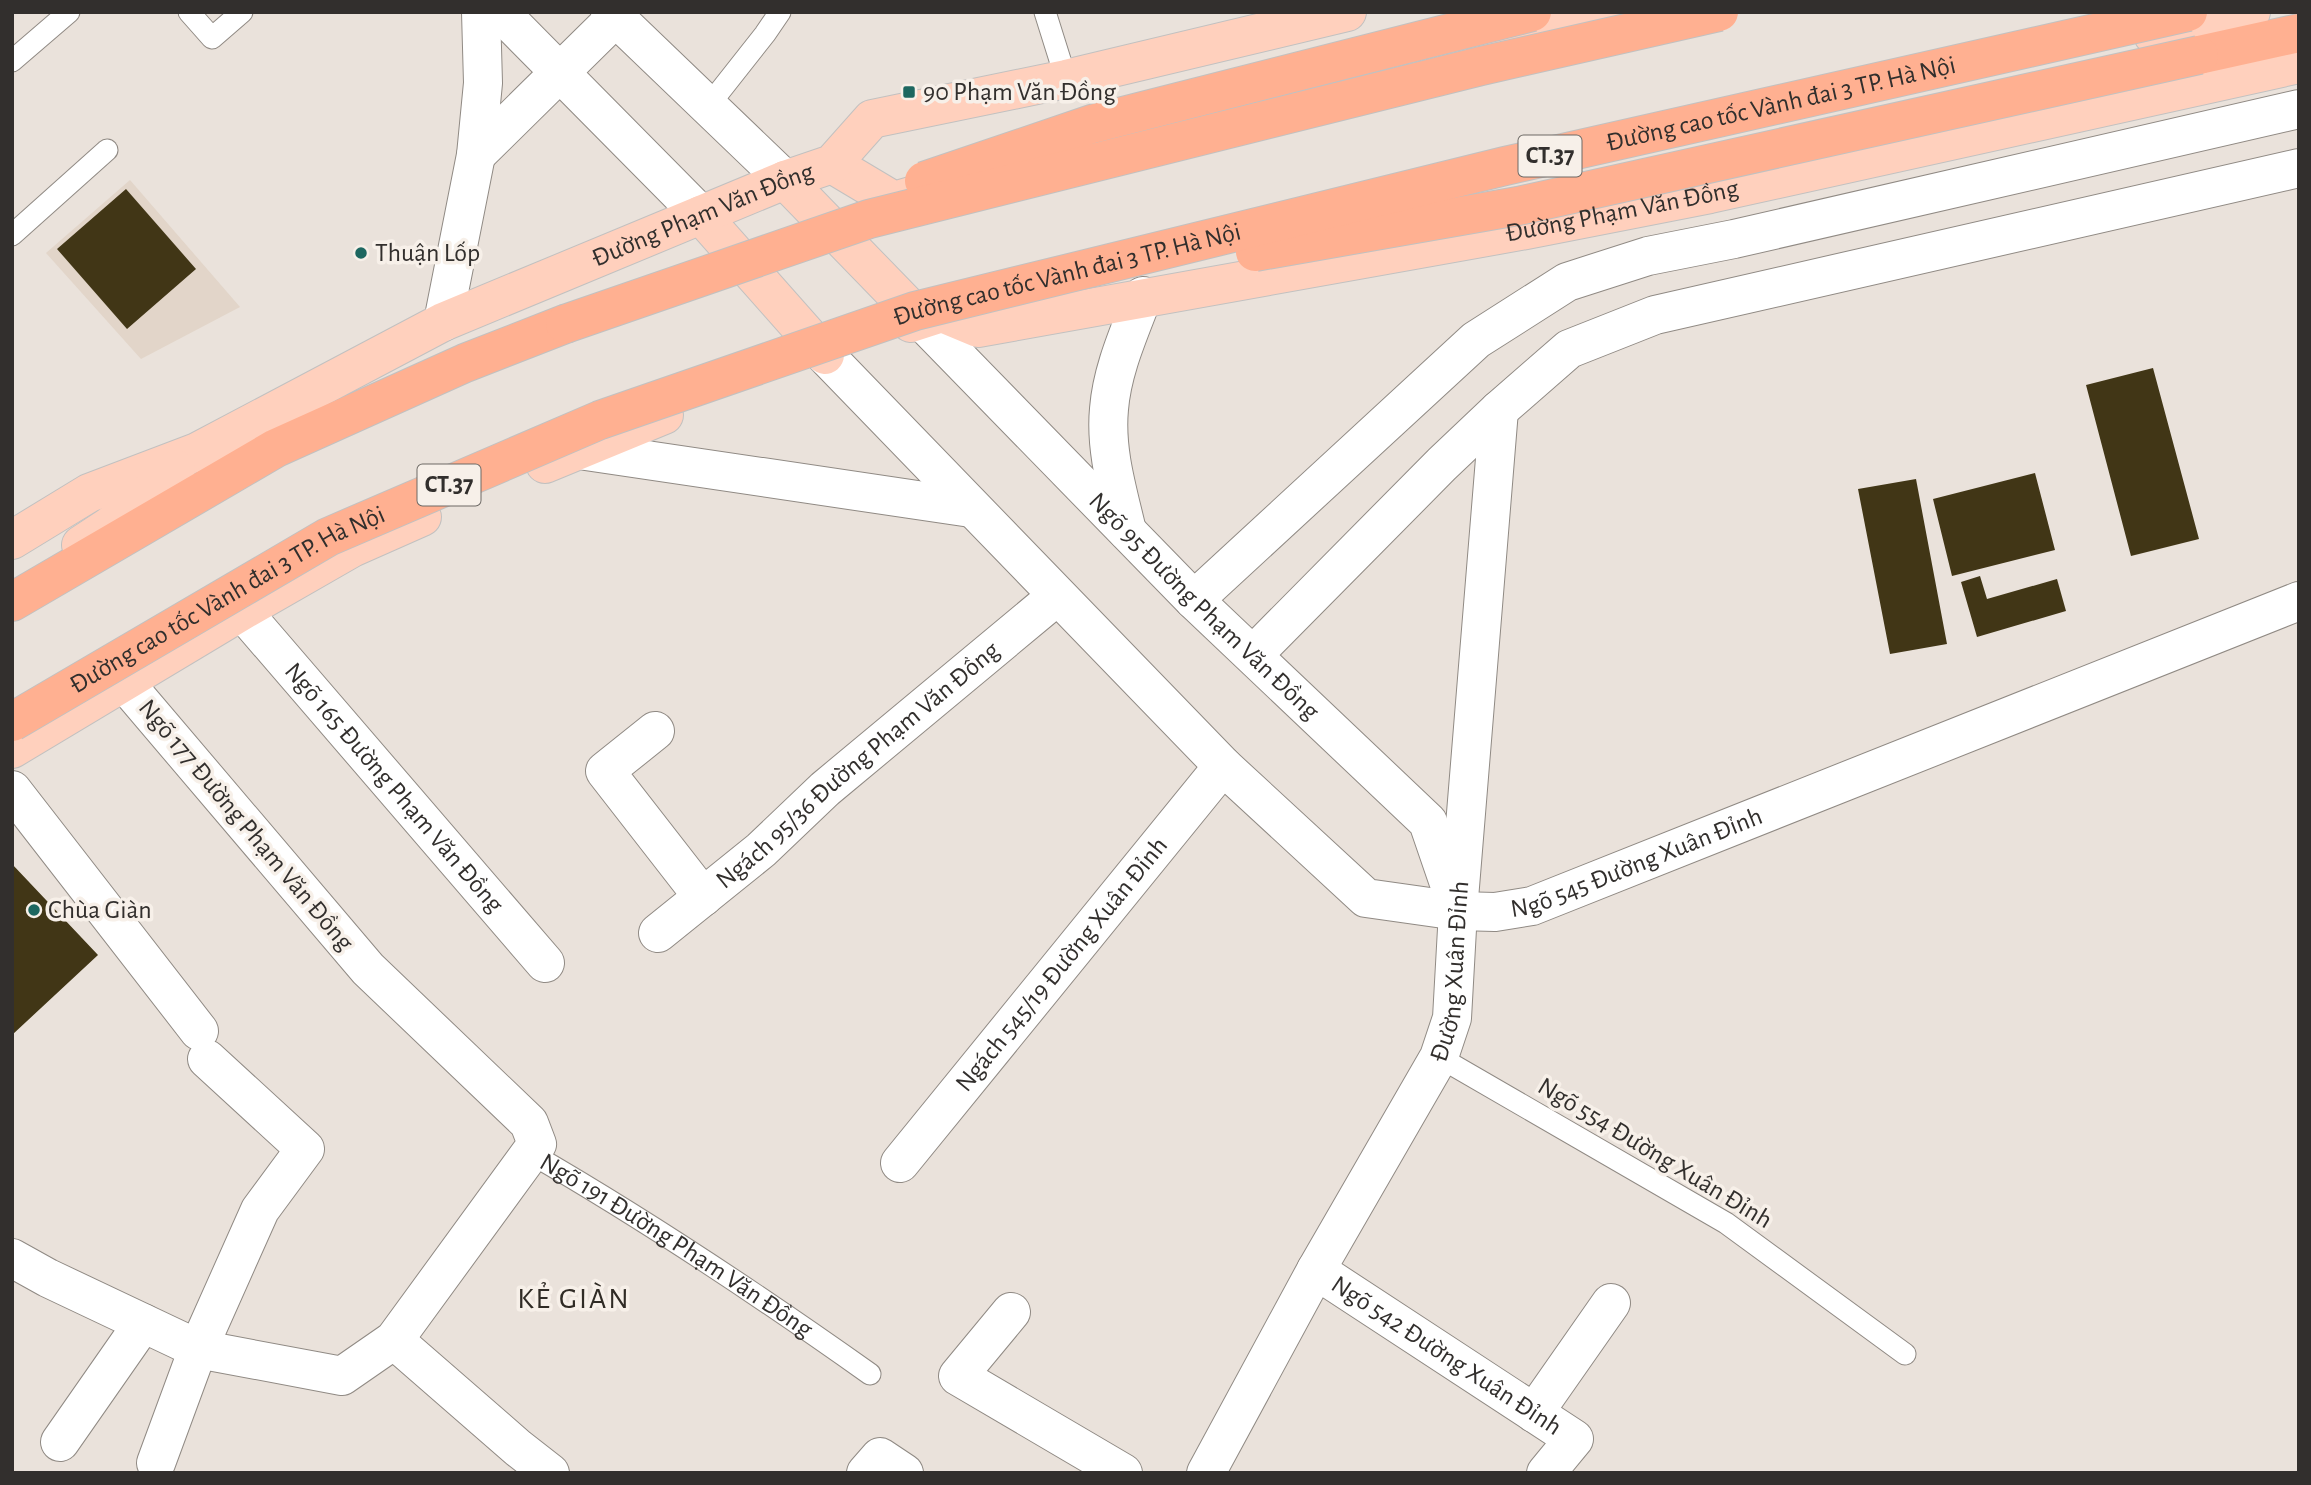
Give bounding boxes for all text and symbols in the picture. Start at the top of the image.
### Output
street label: Đường cao tốc Vành đai 3 TP. Hà Nội [1604,52,1958,156]
place label: 90 Phạm Văn Đồng [923,79,1116,105]
marker: 90 Phạm Văn Đồng [901,84,917,100]
road number: CT.37 [1518,136,1582,176]
street label: Đường Phạm Văn Đồng [588,158,817,272]
street label: Đường Phạm Văn Đồng [1503,175,1741,246]
street label: Đường cao tốc Vành đai 3 TP. Hà Nội [890,218,1244,331]
place label: Thuận Lốp [375,240,480,266]
marker: Thuận Lốp [353,245,369,261]
road number: CT.37 [418,464,480,506]
street label: Ngõ 95 Đường Phạm Văn Đồng [1084,488,1325,725]
street label: Đường cao tốc Vành đai 3 TP. Hà Nội [65,501,389,698]
street label: Ngách 95/36 Đường Phạm Văn Đồng [711,637,1005,894]
street label: Ngõ 165 Đường Phạm Văn Đồng [280,658,509,918]
street label: Ngõ 177 Đường Phạm Văn Đồng [134,695,359,956]
street label: Ngõ 545 Đường Xuân Đỉnh [1509,803,1766,922]
street label: Ngách 545/19 Đường Xuân Đỉnh [951,832,1172,1097]
street label: Đường Xuân Đỉnh [1425,880,1473,1065]
place label: Chùa Giàn [48,897,152,923]
marker: Chùa Giàn [26,902,42,918]
street label: Ngõ 554 Đường Xuân Đỉnh [1533,1073,1777,1233]
street label: Ngõ 191 Đường Phạm Văn Đồng [535,1149,818,1343]
street label: Ngõ 542 Đường Xuân Đỉnh [1327,1271,1566,1440]
district label: KẺ GIÀN [517,1281,631,1314]

